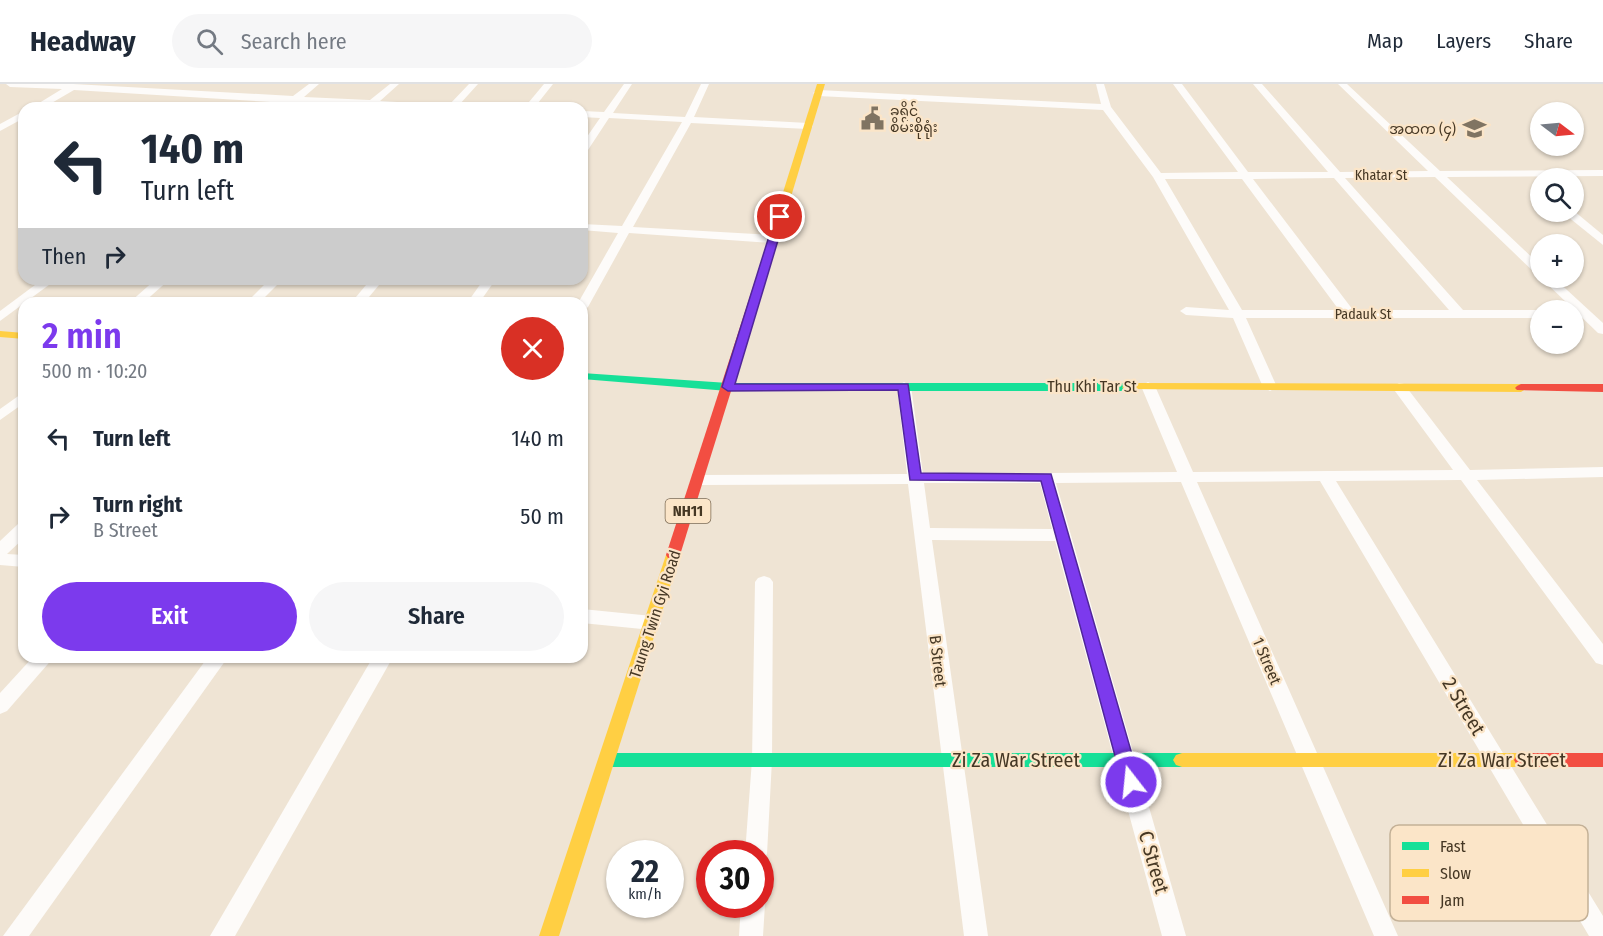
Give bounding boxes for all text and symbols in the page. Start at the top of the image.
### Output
search box [172,14,592,68]
text: Headway [30,25,136,58]
icon: search [193,25,226,58]
text: Search here [241,28,347,55]
text: Map [1367,28,1403,54]
text: Layers [1436,28,1491,54]
text: Share [1524,28,1573,54]
place label: ခရိုင် စိမ်းစိုရုံး [890,101,938,139]
north arrow [1530,102,1584,156]
map controls [1530,102,1584,354]
public building icon: ခရိုင် စိမ်းစိုရုံး [859,106,885,132]
school or university icon: အထက (၄) [1461,116,1487,142]
place label: အထက (၄) [1389,121,1456,141]
text: 140 m [141,124,244,174]
icon: left [42,126,120,204]
street label: Khatar St [1355,167,1408,184]
button: search [1530,168,1584,222]
text: Turn left [141,175,234,207]
pin [754,191,805,242]
icon: arrive [763,200,796,233]
button: + [1530,234,1584,288]
icon: right [98,240,131,273]
text: Then [42,243,86,270]
button: − [1530,300,1584,354]
street label: Padauk St [1335,306,1392,323]
text: 2 min [42,314,122,358]
button: close [501,317,564,380]
text: 500 m · 10:20 [42,359,147,383]
street label: Thu Khi Tar St [1047,377,1138,396]
icon: left [42,422,75,455]
text: Turn left [93,425,171,452]
text: 140 m [511,425,564,452]
text: Turn right [93,491,182,518]
road number: NH11 [666,499,710,523]
icon: right [42,500,75,533]
text: 50 m [520,503,564,530]
text: B Street [93,518,158,542]
street label: Taung Twin Gyi Road [625,548,685,680]
button: Exit [42,582,297,651]
button: Share [309,582,564,651]
street label: B Street [925,634,951,689]
street label: 1 Street [1249,635,1286,688]
street label: 2 Street [1438,673,1491,739]
street label: Zi Za War Street [952,748,1080,772]
street label: Zi Za War Street [1438,748,1566,772]
position arrow [1099,750,1163,814]
legend [1390,825,1588,921]
street label: C Street [1134,828,1174,897]
text: Fast [1440,837,1467,856]
speed limit sign: 30 [696,840,774,918]
text: 22 [631,854,659,890]
text: Slow [1440,864,1471,883]
text: km/h [628,885,662,903]
text: Jam [1440,891,1465,910]

